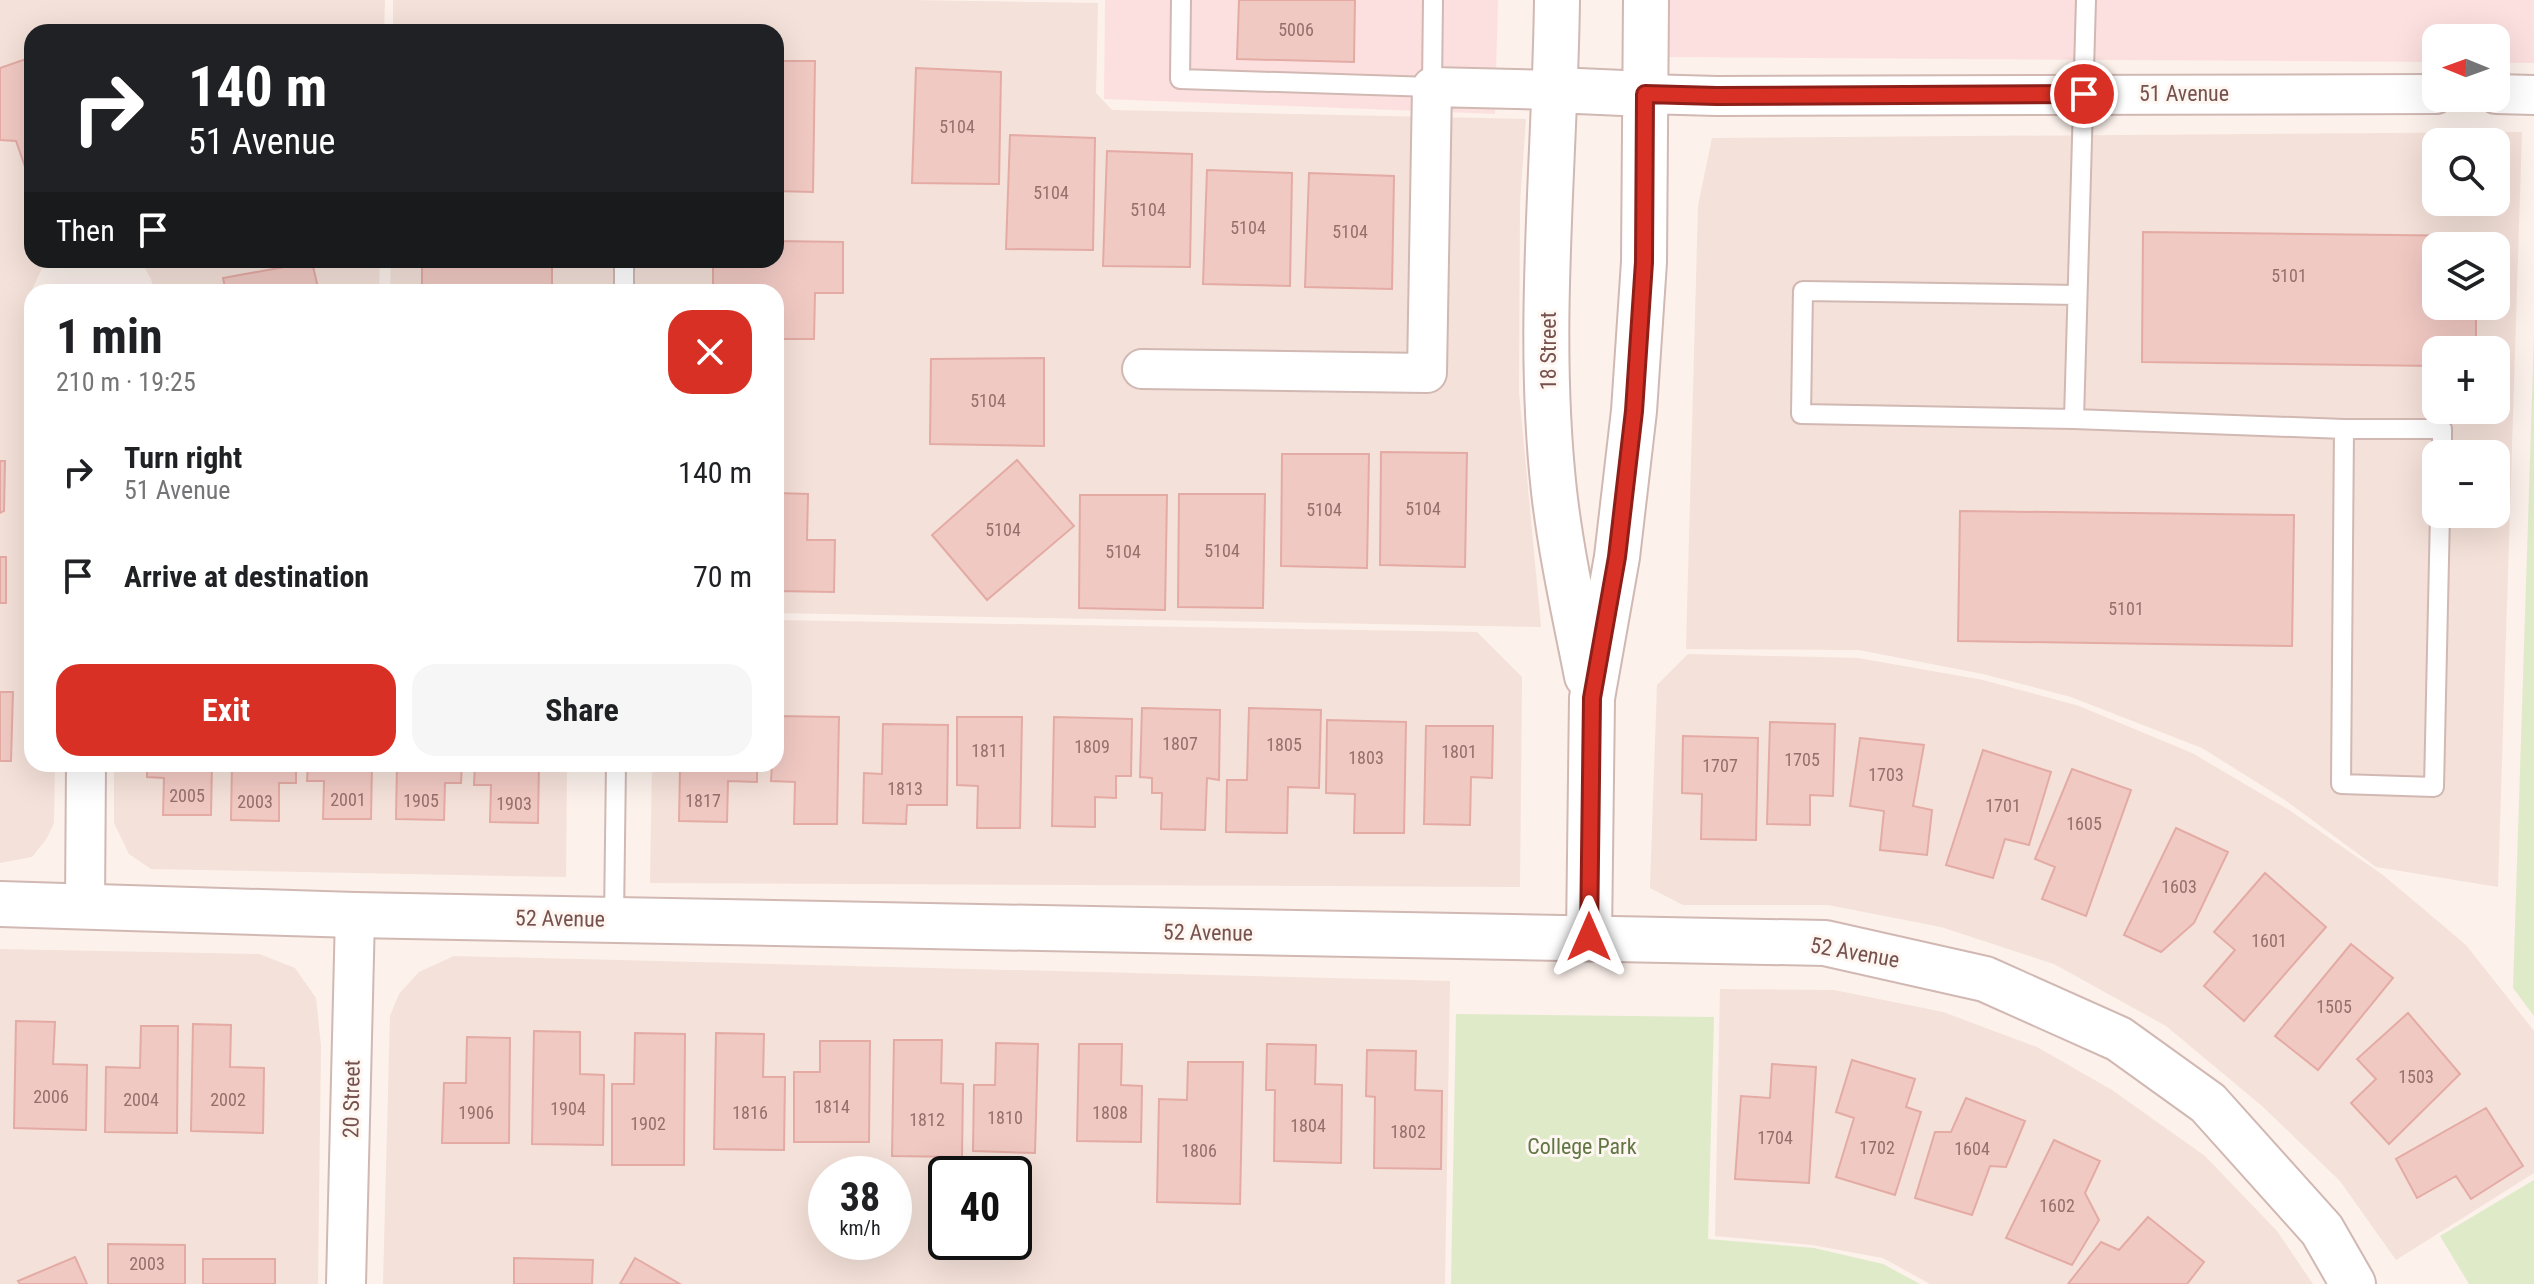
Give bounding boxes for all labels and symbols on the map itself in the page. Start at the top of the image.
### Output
house number: 5006 [1278,19,1314,40]
north arrow [2422,24,2510,112]
pin [2050,60,2118,128]
street label: 51 Avenue [2139,81,2229,106]
house number: 5104 [939,116,975,137]
house number: 5104 [1033,182,1069,203]
house number: 5104 [1130,199,1166,220]
house number: 5104 [1230,217,1266,238]
house number: 5104 [1332,221,1368,242]
house number: 5101 [2271,265,2307,286]
street label: 18 Street [1536,312,1561,390]
house number: 5104 [970,390,1006,411]
house number: 5104 [1405,498,1441,519]
house number: 5104 [1306,499,1342,520]
house number: 5104 [985,519,1021,540]
house number: 5104 [1204,540,1240,561]
house number: 5104 [1105,541,1141,562]
house number: 5101 [2108,598,2144,619]
house number: 1807 [1162,733,1198,754]
house number: 1805 [1266,734,1302,755]
house number: 1809 [1074,736,1110,757]
house number: 1811 [971,740,1007,761]
house number: 1801 [1441,741,1477,762]
house number: 1803 [1348,747,1384,768]
house number: 1705 [1784,749,1820,770]
house number: 1707 [1702,755,1738,776]
house number: 1703 [1868,764,1904,785]
house number: 1813 [887,778,923,799]
house number: 2005 [169,785,205,806]
house number: 2001 [330,789,366,810]
house number: 1905 [403,790,439,811]
house number: 1817 [685,790,721,811]
house number: 2003 [237,791,273,812]
house number: 1903 [496,793,532,814]
house number: 1701 [1985,795,2021,816]
house number: 1605 [2066,813,2102,834]
house number: 1603 [2161,876,2197,897]
position arrow [1547,895,1631,979]
street label: 52 Avenue [515,905,605,932]
street label: 52 Avenue [1163,919,1253,946]
house number: 1601 [2251,930,2287,951]
street label: 52 Avenue [1808,932,1901,973]
house number: 1505 [2316,996,2352,1017]
street label: 20 Street [338,1060,365,1138]
house number: 1503 [2398,1066,2434,1087]
house number: 2006 [33,1086,69,1107]
house number: 2004 [123,1089,159,1110]
house number: 2002 [210,1089,246,1110]
house number: 1814 [814,1096,850,1117]
house number: 1904 [550,1098,586,1119]
house number: 1906 [458,1102,494,1123]
house number: 1816 [732,1102,768,1123]
house number: 1808 [1092,1102,1128,1123]
house number: 1810 [987,1107,1023,1128]
house number: 1812 [909,1109,945,1130]
house number: 1902 [630,1113,666,1134]
house number: 1804 [1290,1115,1326,1136]
house number: 1802 [1390,1121,1426,1142]
house number: 1704 [1757,1127,1793,1148]
park label: College Park [1527,1134,1637,1159]
house number: 1702 [1859,1137,1895,1158]
house number: 1604 [1954,1138,1990,1159]
house number: 1806 [1181,1140,1217,1161]
speed limit sign: 40 [928,1156,1032,1260]
house number: 1602 [2039,1195,2075,1216]
house number: 2003 [129,1253,165,1274]

